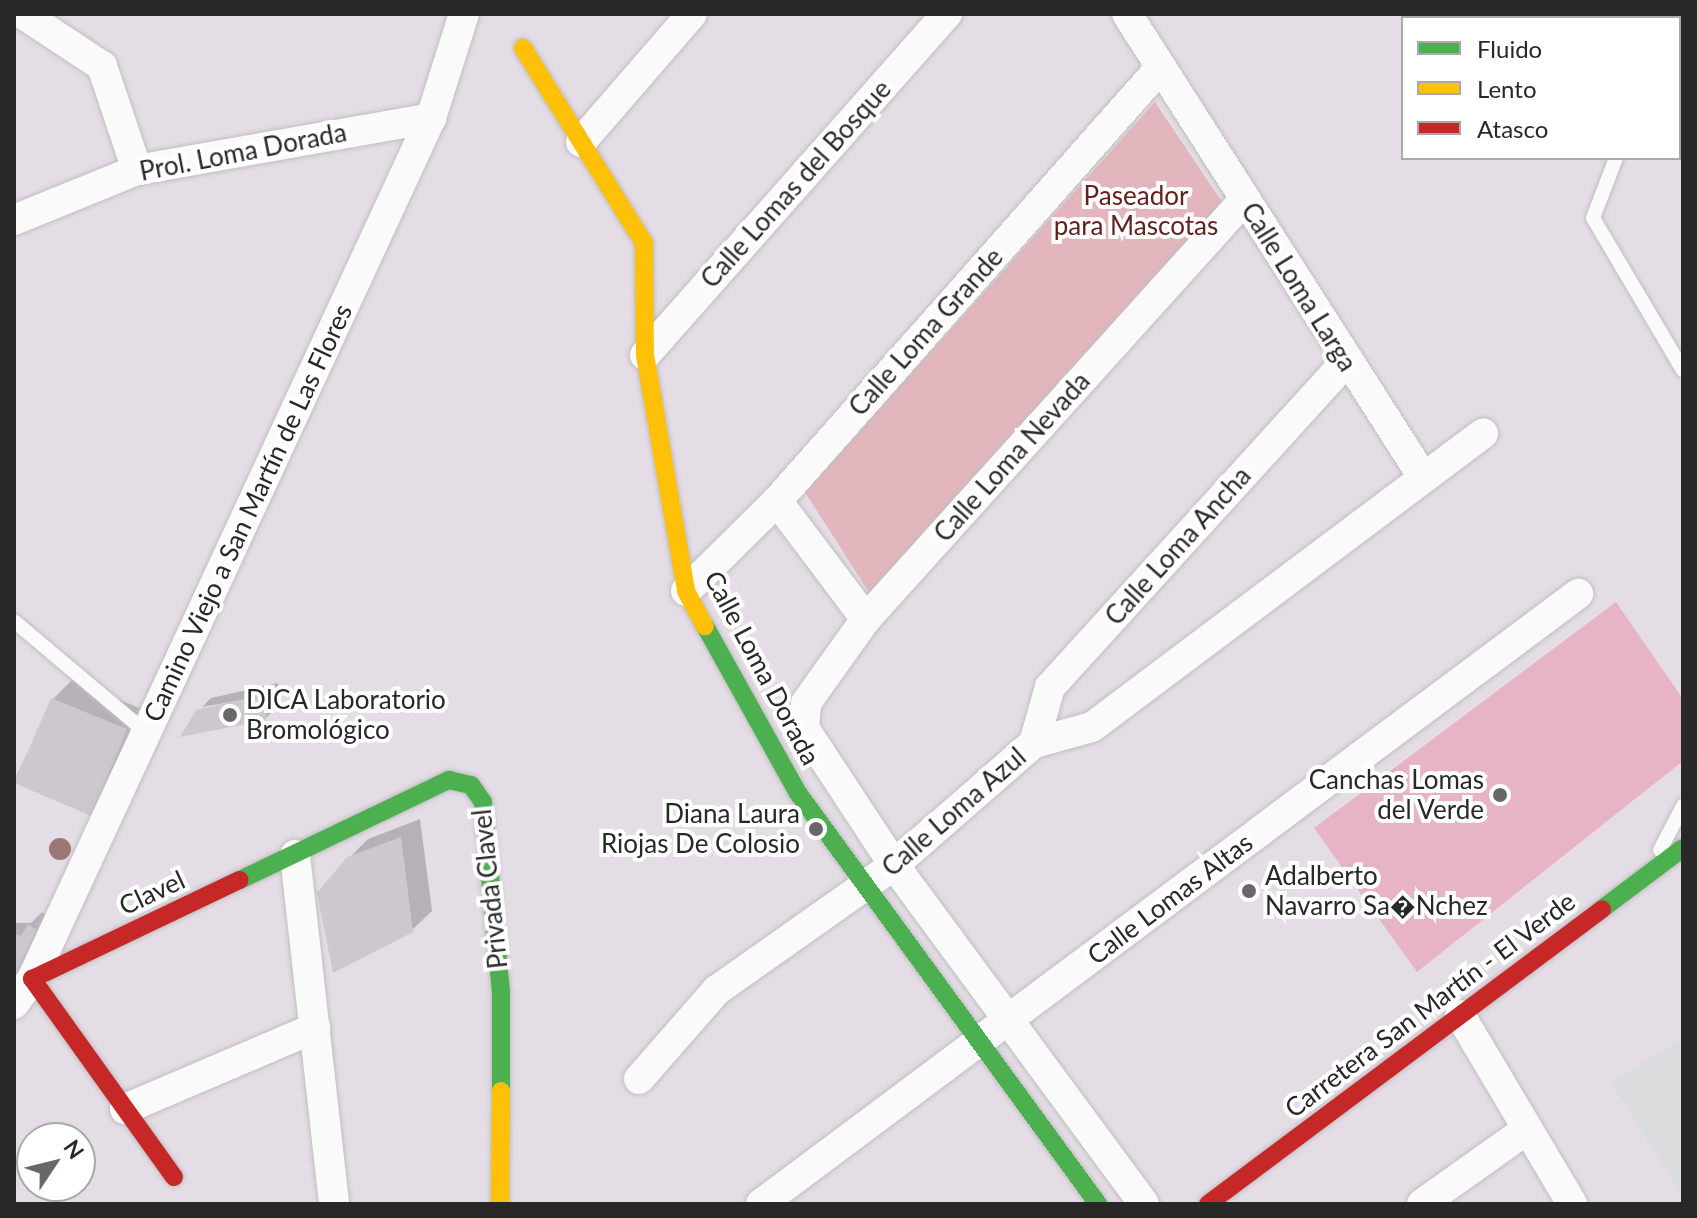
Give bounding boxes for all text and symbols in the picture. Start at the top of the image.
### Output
legend [1401,16,1681,160]
text: Fluido [1477,34,1542,63]
street label: Calle Lomas del Bosque [694,74,898,294]
text: Lento [1477,74,1537,103]
text: Atasco [1477,114,1548,143]
street label: Prol. Loma Dorada [137,117,349,187]
park label: Paseador para Mascotas [1054,180,1218,242]
street label: Calle Loma Larga [1235,197,1363,377]
street label: Calle Loma Grande [843,242,1009,422]
street label: Camino Viejo a San Martín de Las Flores [137,299,359,727]
street label: Calle Loma Nevada [928,366,1096,548]
street label: Calle Loma Ancha [1099,460,1257,632]
street label: Calle Loma Dorada [698,566,826,770]
place label: DICA Laboratorio Bromológico [246,684,447,746]
marker: DICA Laboratorio Bromológico [221,706,239,724]
street label: Calle Loma Azul [875,741,1033,883]
place label: Canchas Lomas del Verde [1309,764,1484,826]
marker: Canchas Lomas del Verde [1491,786,1509,804]
place label: Diana Laura Riojas De Colosio [601,798,800,860]
street label: Privada Clavel [466,808,514,970]
marker: Diana Laura Riojas De Colosio [807,820,825,838]
street label: Calle Lomas Altas [1081,827,1259,971]
place label: Adalberto Navarro Sa�Nchez [1265,860,1488,922]
street label: Clavel [114,864,190,922]
marker: Adalberto Navarro Sa�Nchez [1240,882,1258,900]
street label: Carretera San Martín - El Verde [1278,885,1582,1125]
north arrow [16,1122,96,1202]
text: N [59,1134,90,1164]

